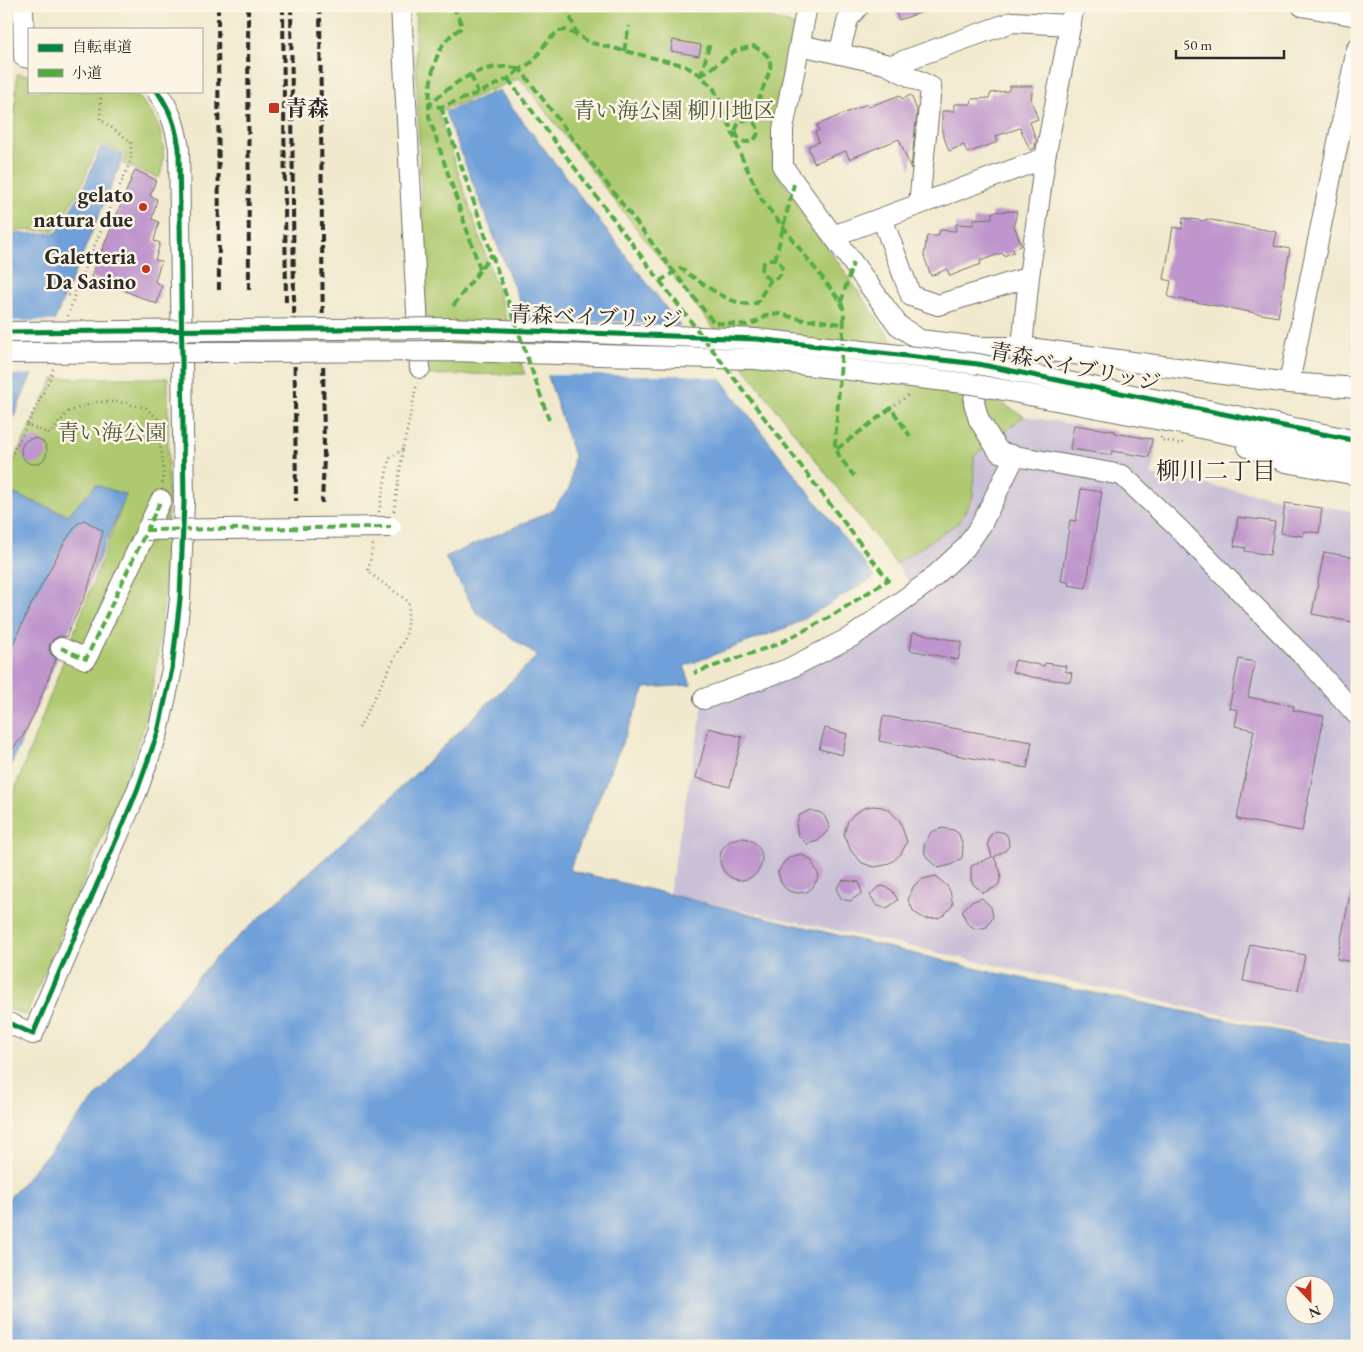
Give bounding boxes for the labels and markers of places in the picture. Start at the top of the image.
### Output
place label: 青森 [285,94,329,123]
marker: 青森 [267,101,281,115]
place label: gelato natura due [33,180,133,234]
marker: gelato natura due [137,201,149,213]
place label: Galetteria Da Sasino [45,242,136,296]
marker: Galetteria Da Sasino [140,263,152,275]

